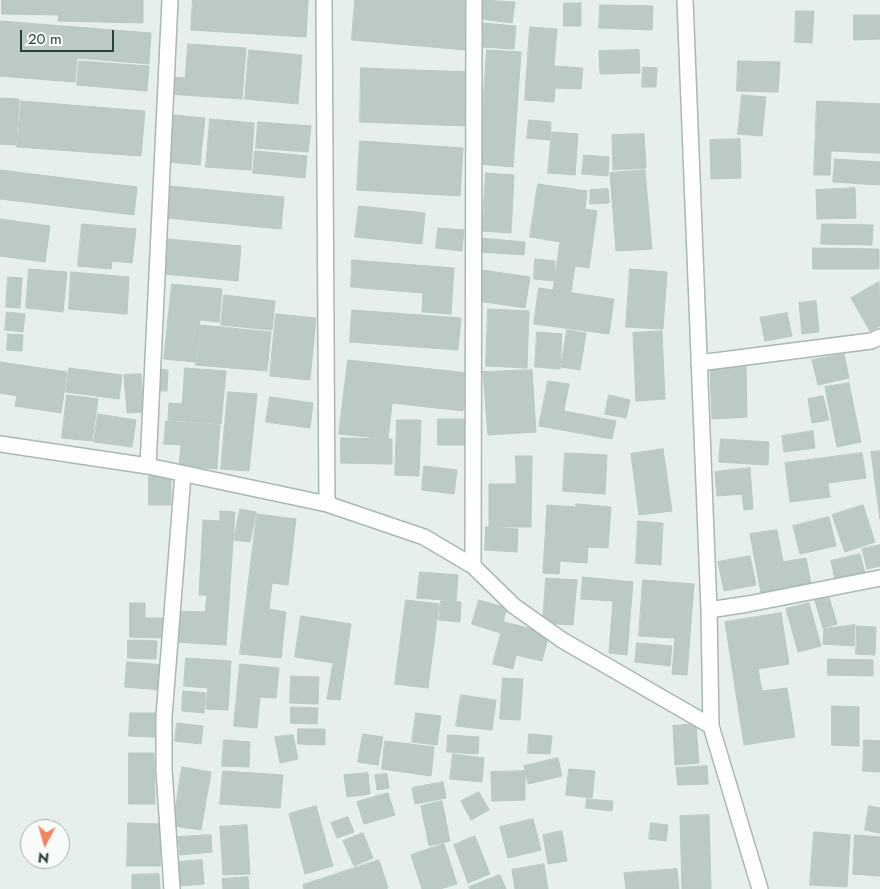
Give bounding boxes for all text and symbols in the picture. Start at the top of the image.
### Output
scale bar [22,20,116,52]
text: 20 m [28,28,62,50]
north arrow [20,819,70,869]
text: N [37,847,50,868]

